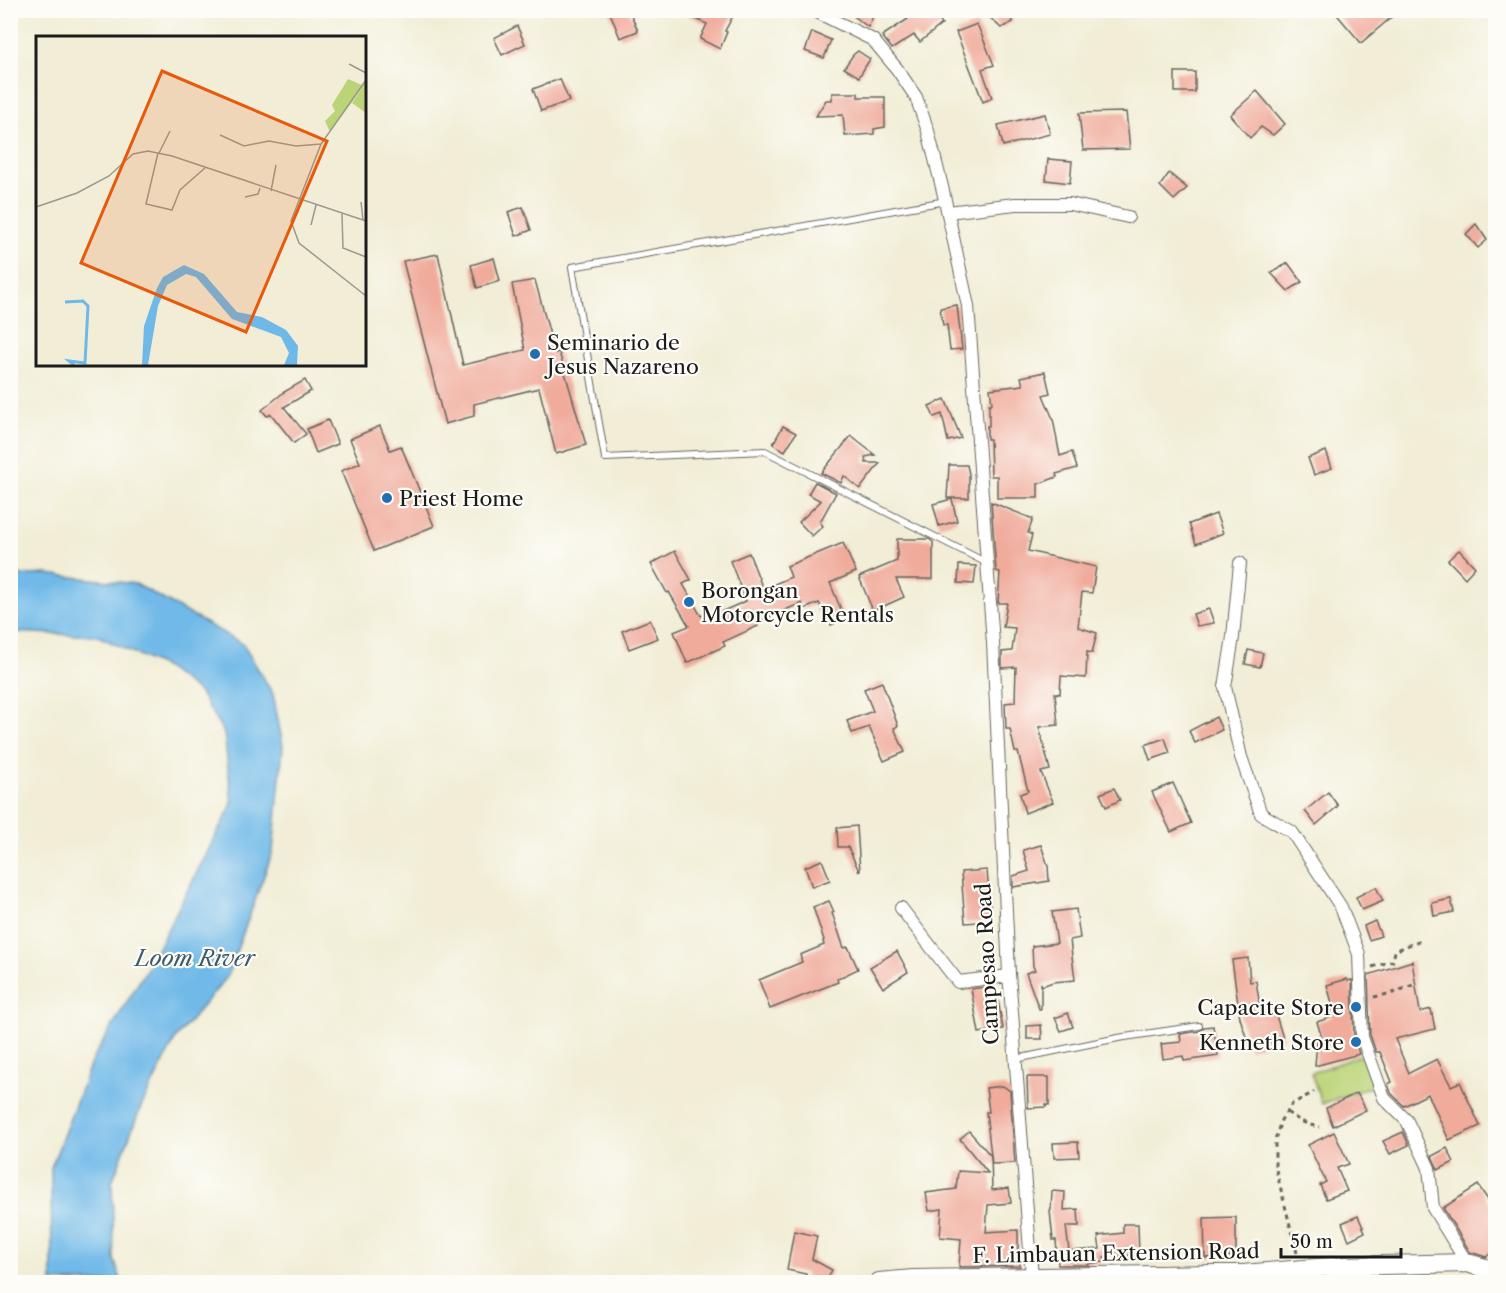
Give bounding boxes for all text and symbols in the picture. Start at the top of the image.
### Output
inset map [36,36,366,366]
place label: Seminario de Jesus Nazareno [544,330,699,379]
marker: Seminario de Jesus Nazareno [528,347,542,361]
place label: Priest Home [399,486,524,511]
marker: Priest Home [380,491,394,505]
place label: Borongan Motorcycle Rentals [701,578,894,627]
marker: Borongan Motorcycle Rentals [682,595,696,609]
street label: Campesao Road [970,882,1004,1046]
water label: Loom River [133,945,257,972]
place label: Capacite Store [1197,995,1344,1020]
marker: Capacite Store [1349,1000,1363,1014]
place label: Kenneth Store [1199,1030,1344,1055]
marker: Kenneth Store [1349,1035,1363,1049]
scale bar [1281,1221,1401,1259]
text: 50 m [1290,1231,1333,1253]
street label: F. Limbauan Extension Road [972,1238,1260,1268]

